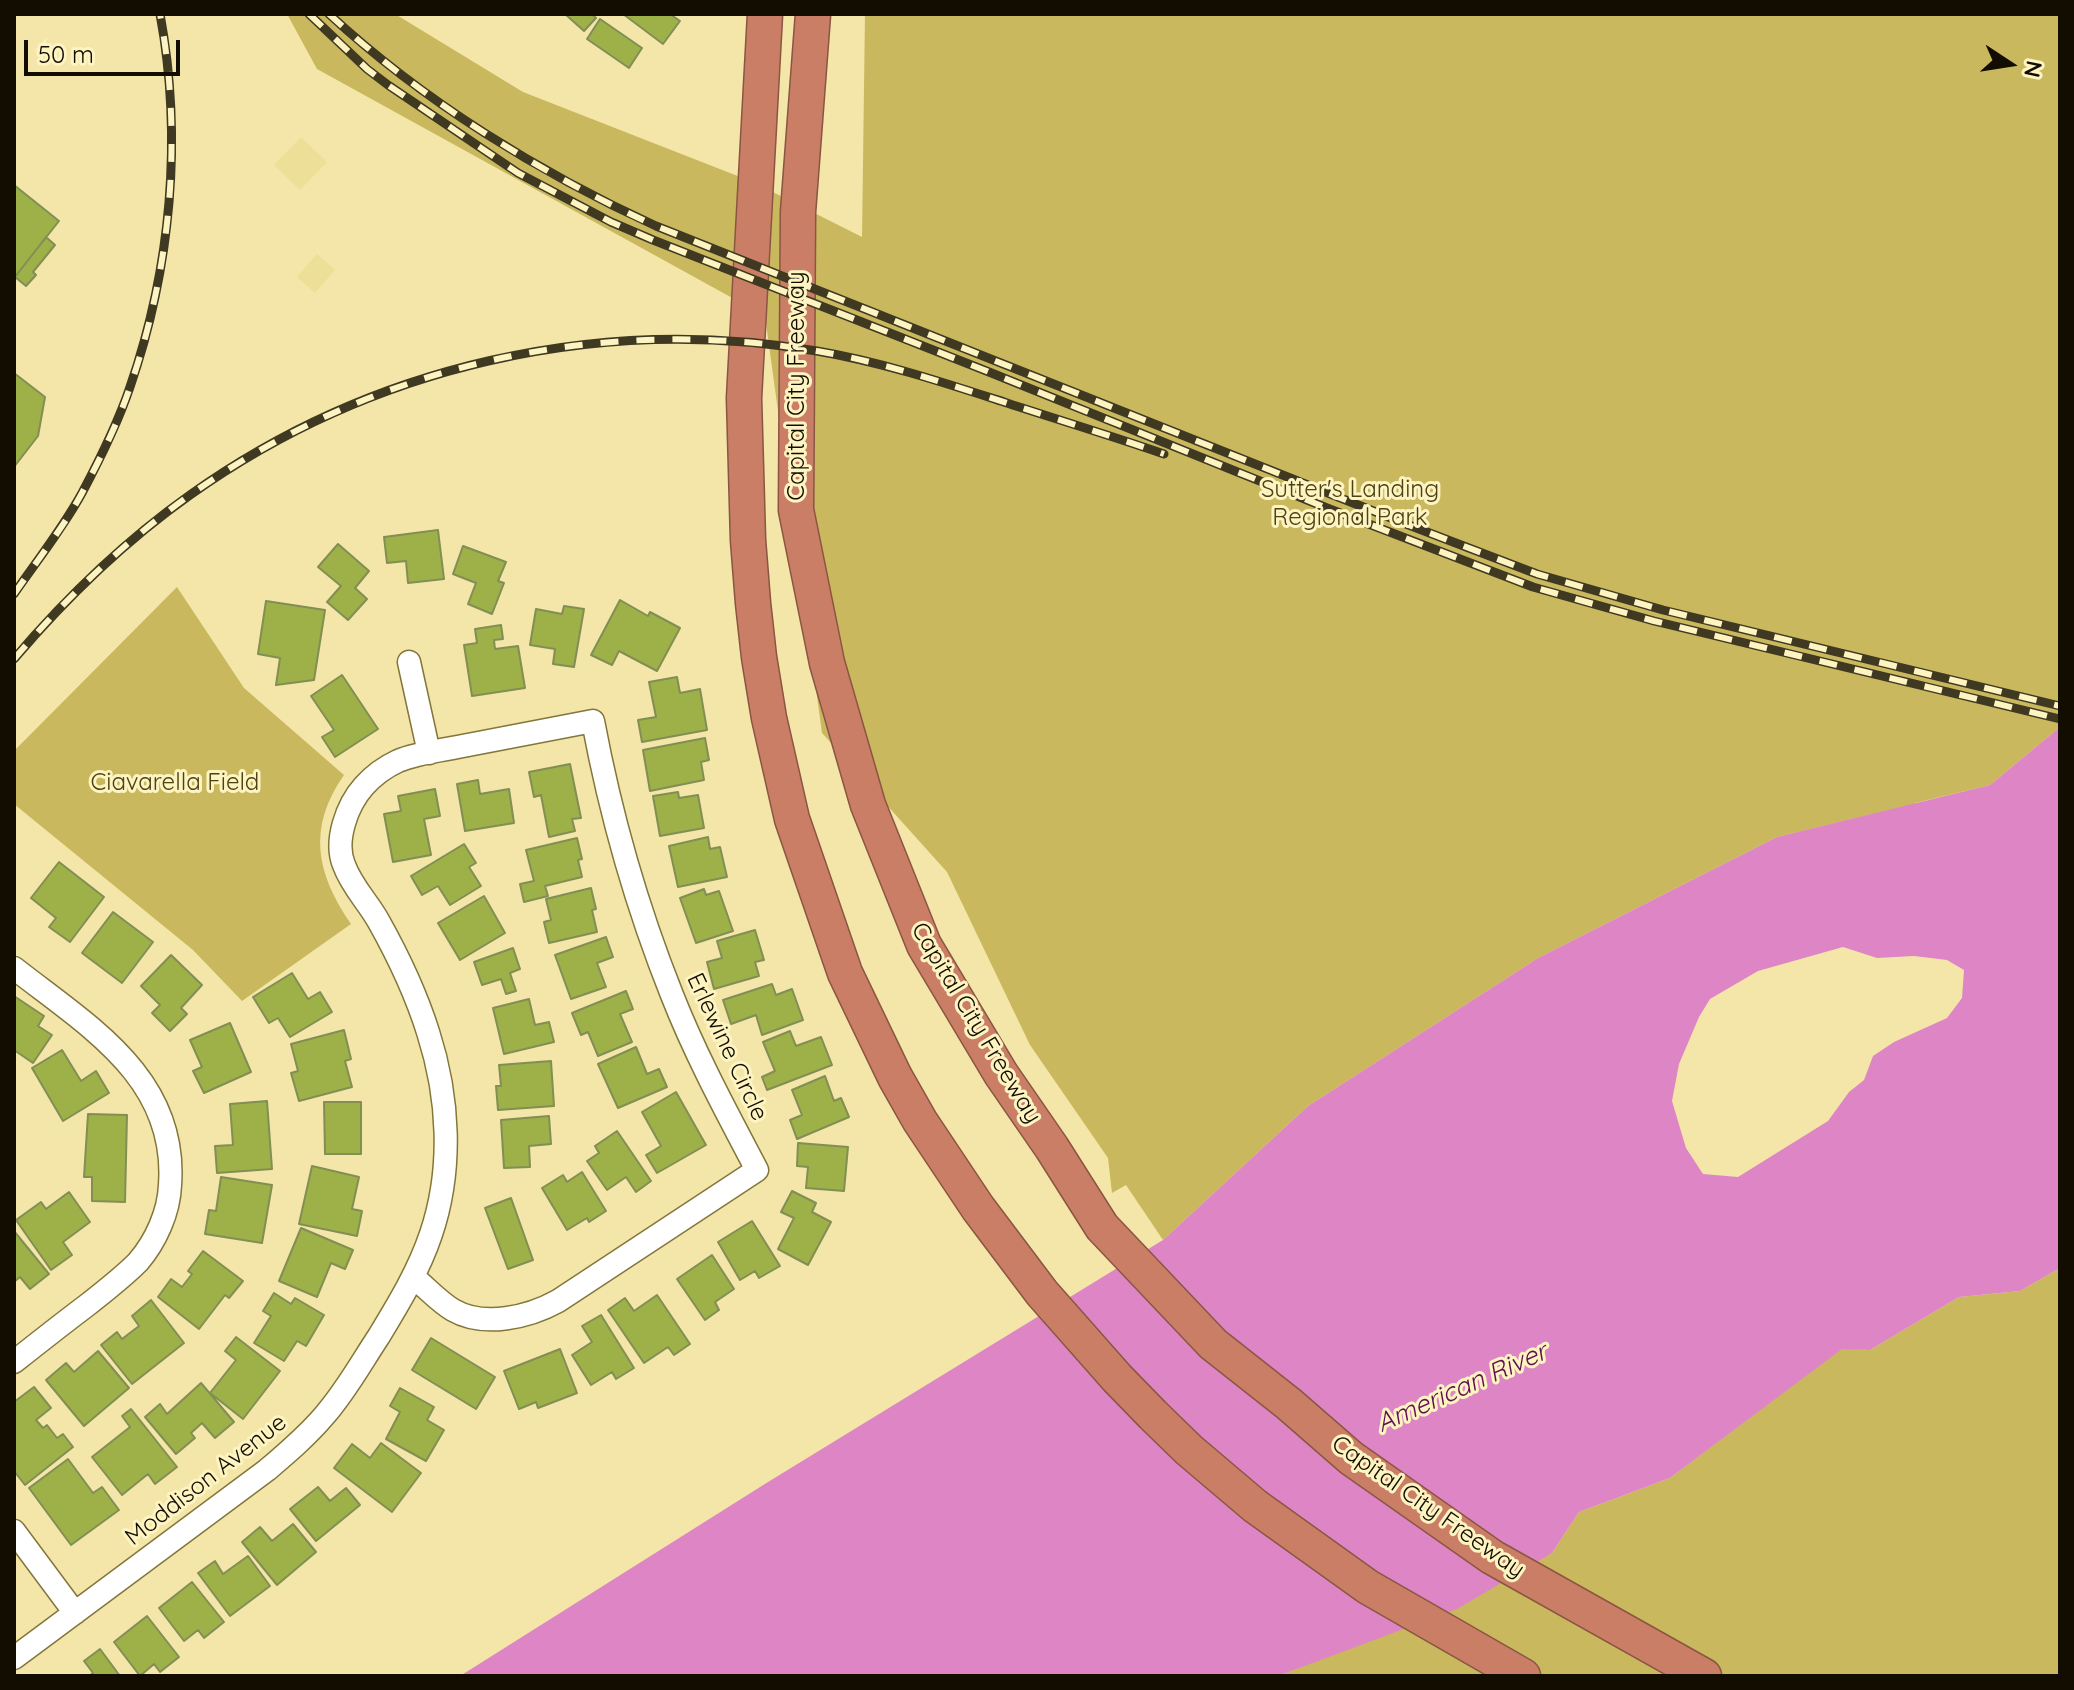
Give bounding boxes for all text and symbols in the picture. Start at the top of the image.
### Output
scale bar [28,24,184,74]
north arrow [1970,24,2050,104]
text: 50 m [38,39,94,69]
text: N [2018,58,2049,80]
street label: Capital City Freeway [783,271,811,501]
park label: Sutter's Landing Regional Park [1261,476,1439,532]
park label: Ciavarella Field [91,769,259,797]
street label: Capital City Freeway [905,917,1047,1129]
street label: Erlewine Circle [680,969,774,1125]
water label: American River [1372,1336,1552,1440]
street label: Moddison Avenue [120,1408,292,1552]
street label: Capital City Freeway [1326,1429,1530,1585]

